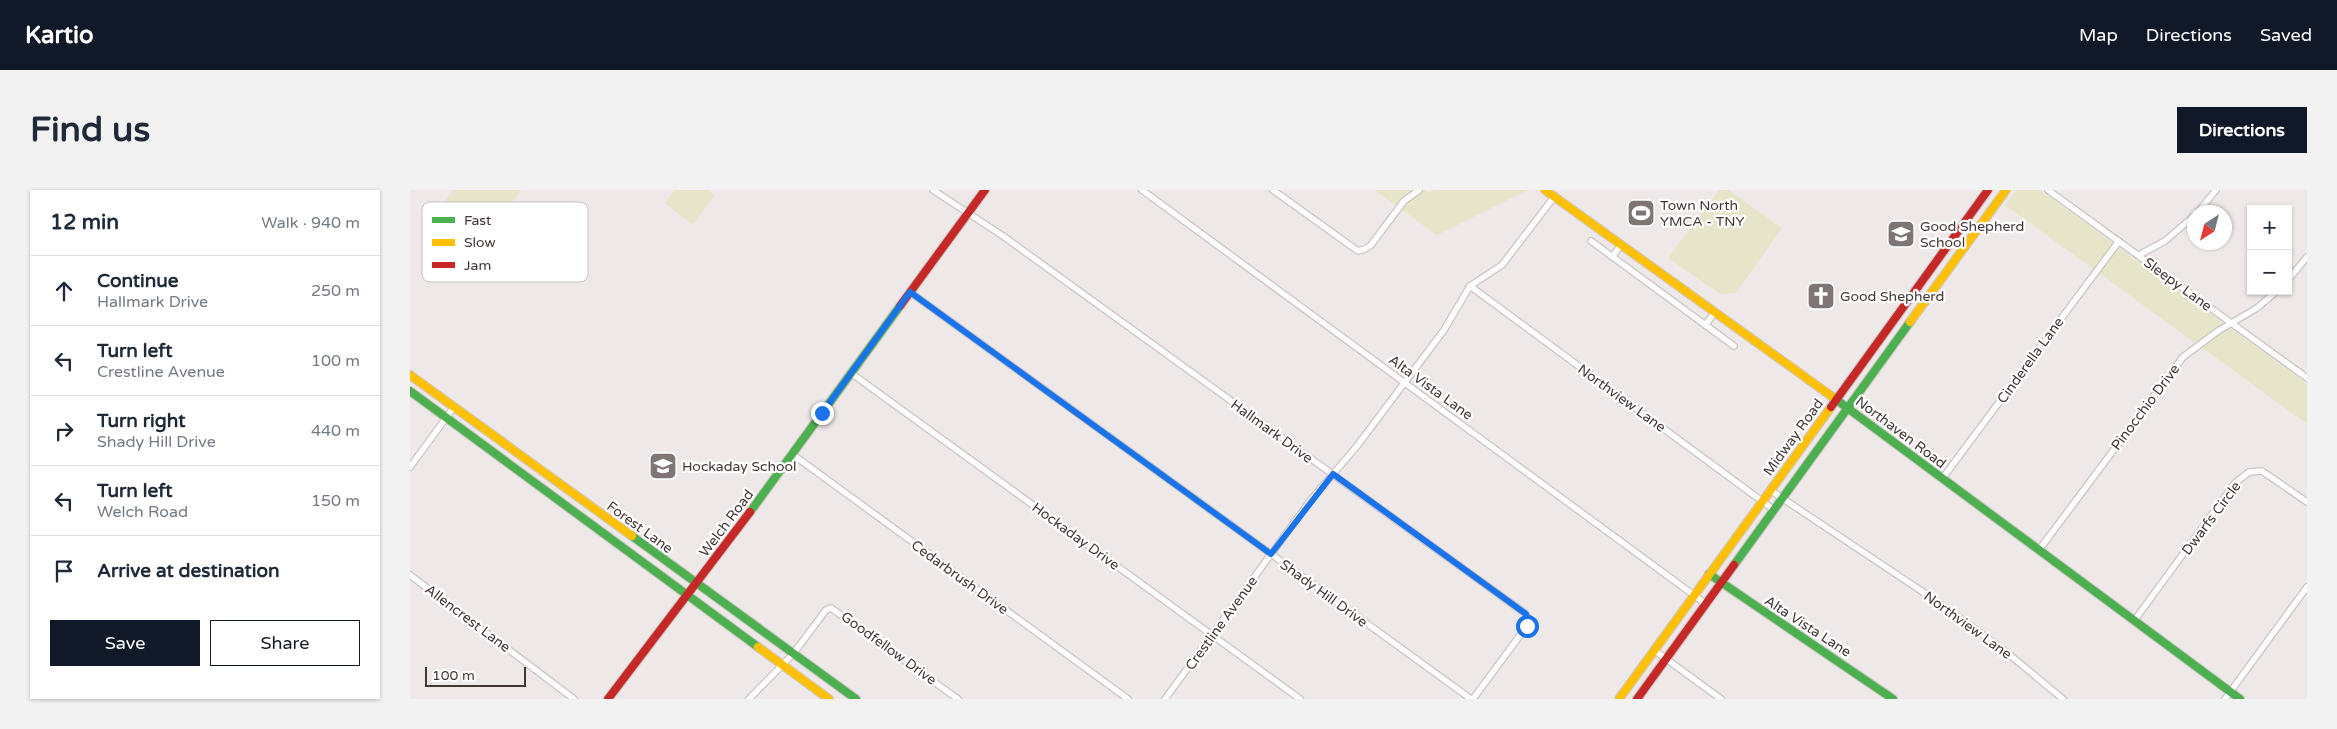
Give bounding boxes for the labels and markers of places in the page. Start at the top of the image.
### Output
place label: Town North YMCA - TNY [1660,197,1744,230]
sports icon: Town North YMCA - TNY [1626,198,1656,228]
place label: Good Shepherd School [1920,218,2024,251]
school or university icon: Good Shepherd School [1886,219,1916,249]
church icon: Good Shepherd [1806,281,1836,311]
place label: Good Shepherd [1840,288,1944,305]
school or university icon: Hockaday School [648,451,678,481]
place label: Hockaday School [682,458,797,475]

